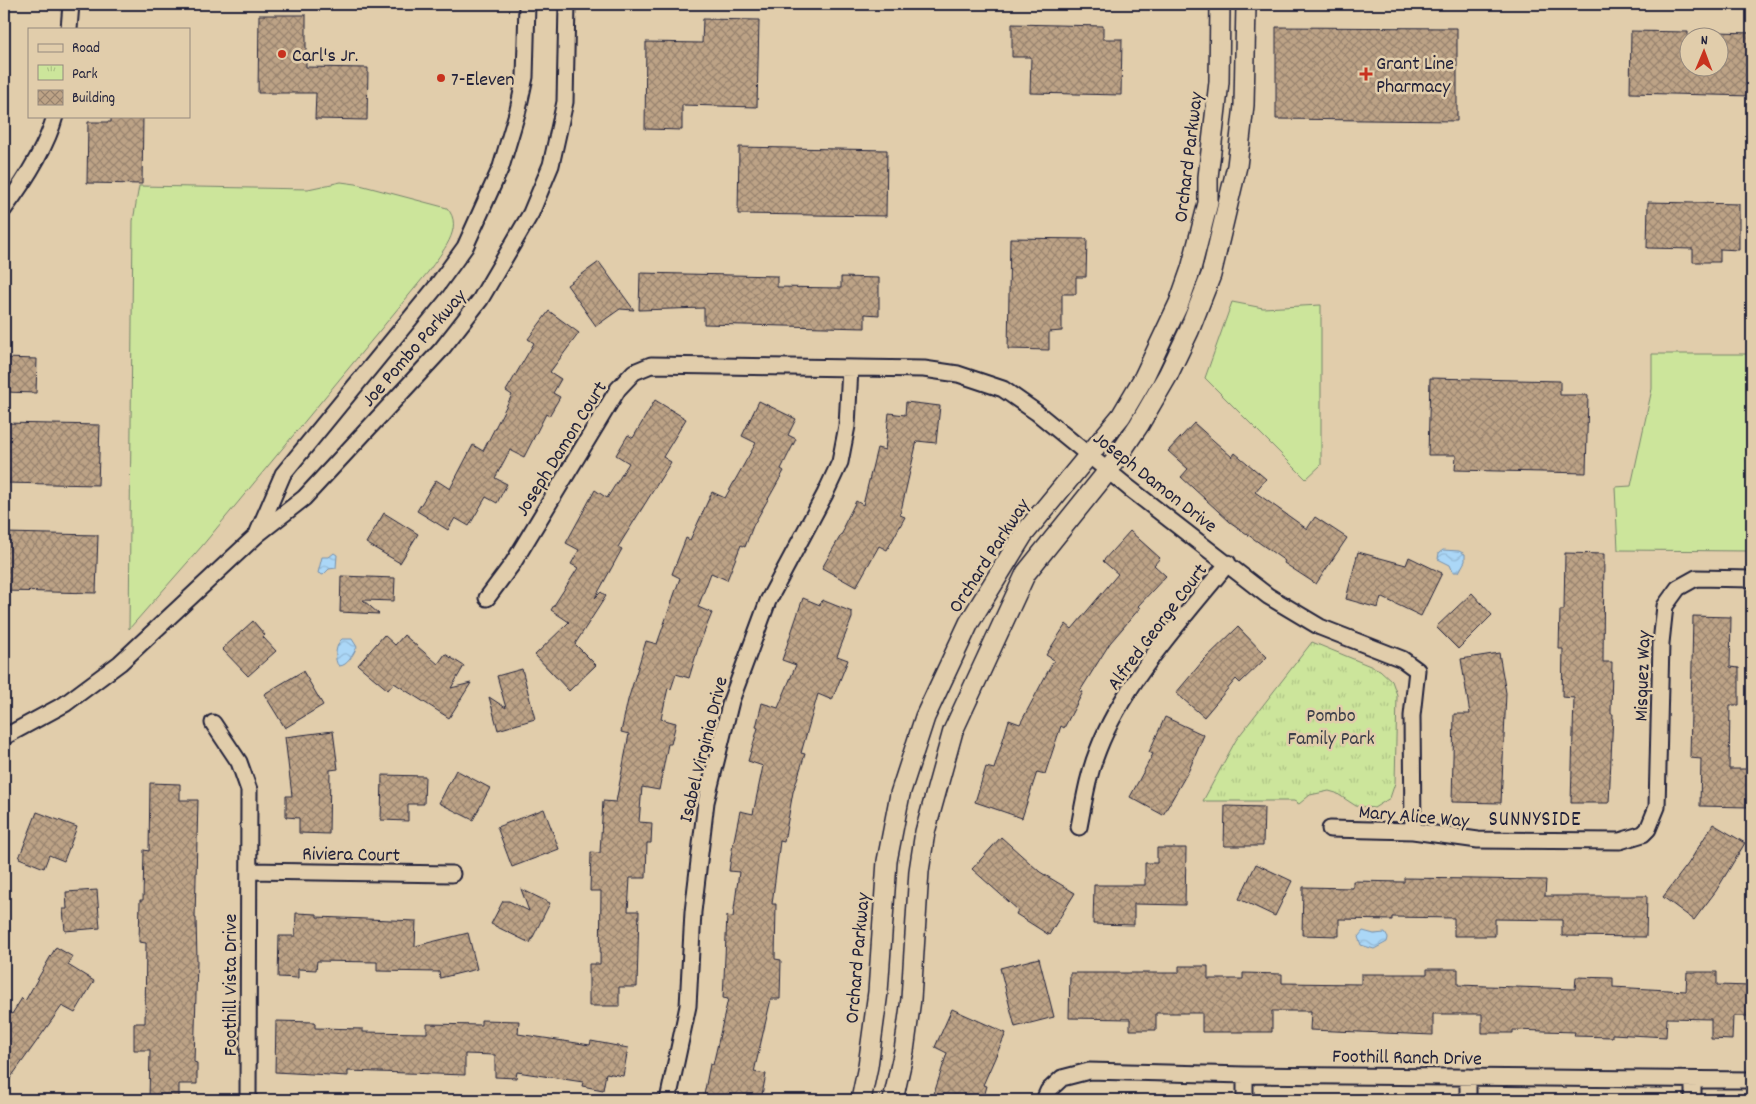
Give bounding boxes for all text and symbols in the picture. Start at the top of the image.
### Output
legend [28,28,190,118]
north arrow [1678,28,1728,78]
text: N [1701,31,1708,51]
text: Road [72,38,100,60]
place label: Carl's Jr. [292,43,358,71]
marker: Carl's Jr. [276,48,288,60]
place label: Grant Line Pharmacy [1376,51,1454,102]
text: Park [72,64,98,86]
place label: 7-Eleven [451,67,515,95]
marker: Grant Line Pharmacy [1360,68,1372,80]
marker: 7-Eleven [435,72,447,84]
text: Building [72,88,115,110]
street label: Orchard Parkway [1168,90,1212,224]
street label: Joe Pombo Parkway [356,283,475,414]
street label: Joseph Damon Court [510,377,615,523]
street label: Joseph Damon Drive [1086,426,1222,541]
street label: Orchard Parkway [943,493,1038,619]
street label: Alfred George Court [1101,558,1215,697]
street label: Misquez Way [1628,629,1660,722]
street label: Isabel Virginia Drive [673,674,737,826]
park label: Pombo Family Park [1287,703,1375,754]
street label: Mary Alice Way [1357,799,1471,837]
district label: SUNNYSIDE [1489,806,1581,836]
street label: Riviera Court [302,841,400,871]
street label: Orchard Parkway [839,891,879,1025]
street label: Foothill Vista Drive [218,914,246,1056]
street label: Foothill Ranch Drive [1332,1044,1482,1074]

